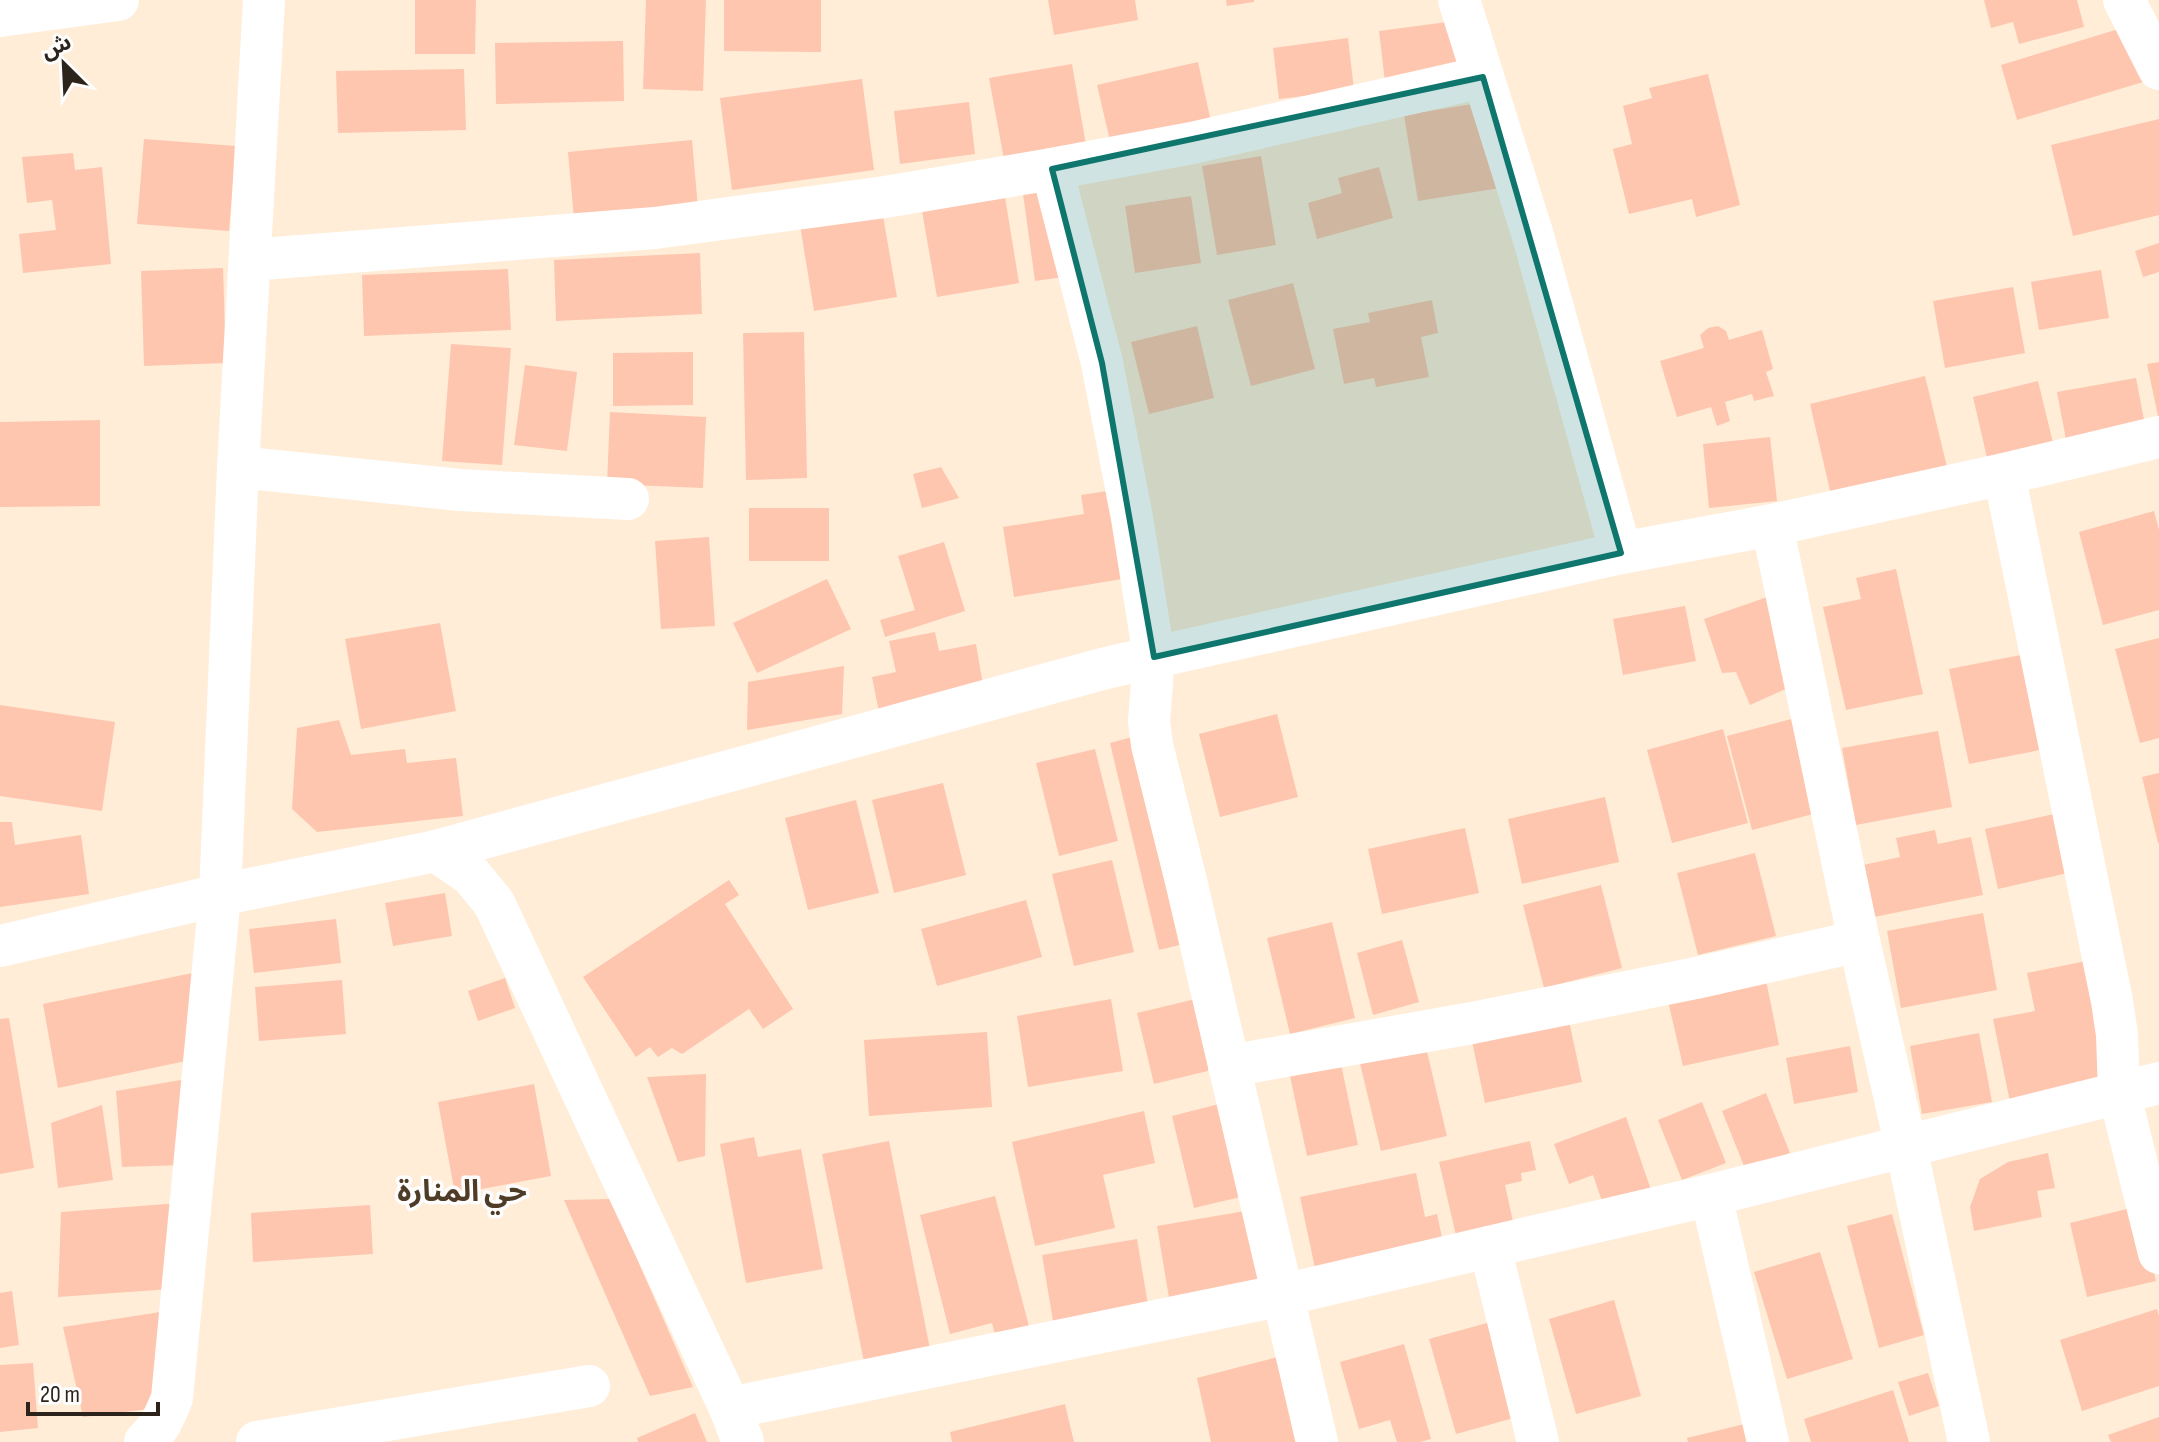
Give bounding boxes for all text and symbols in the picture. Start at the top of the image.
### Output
north arrow [24,24,104,104]
text: ش [37,29,76,66]
district label: حي المنارة [397,1174,527,1215]
scale bar [28,1366,158,1416]
text: 20 m [40,1380,80,1409]

